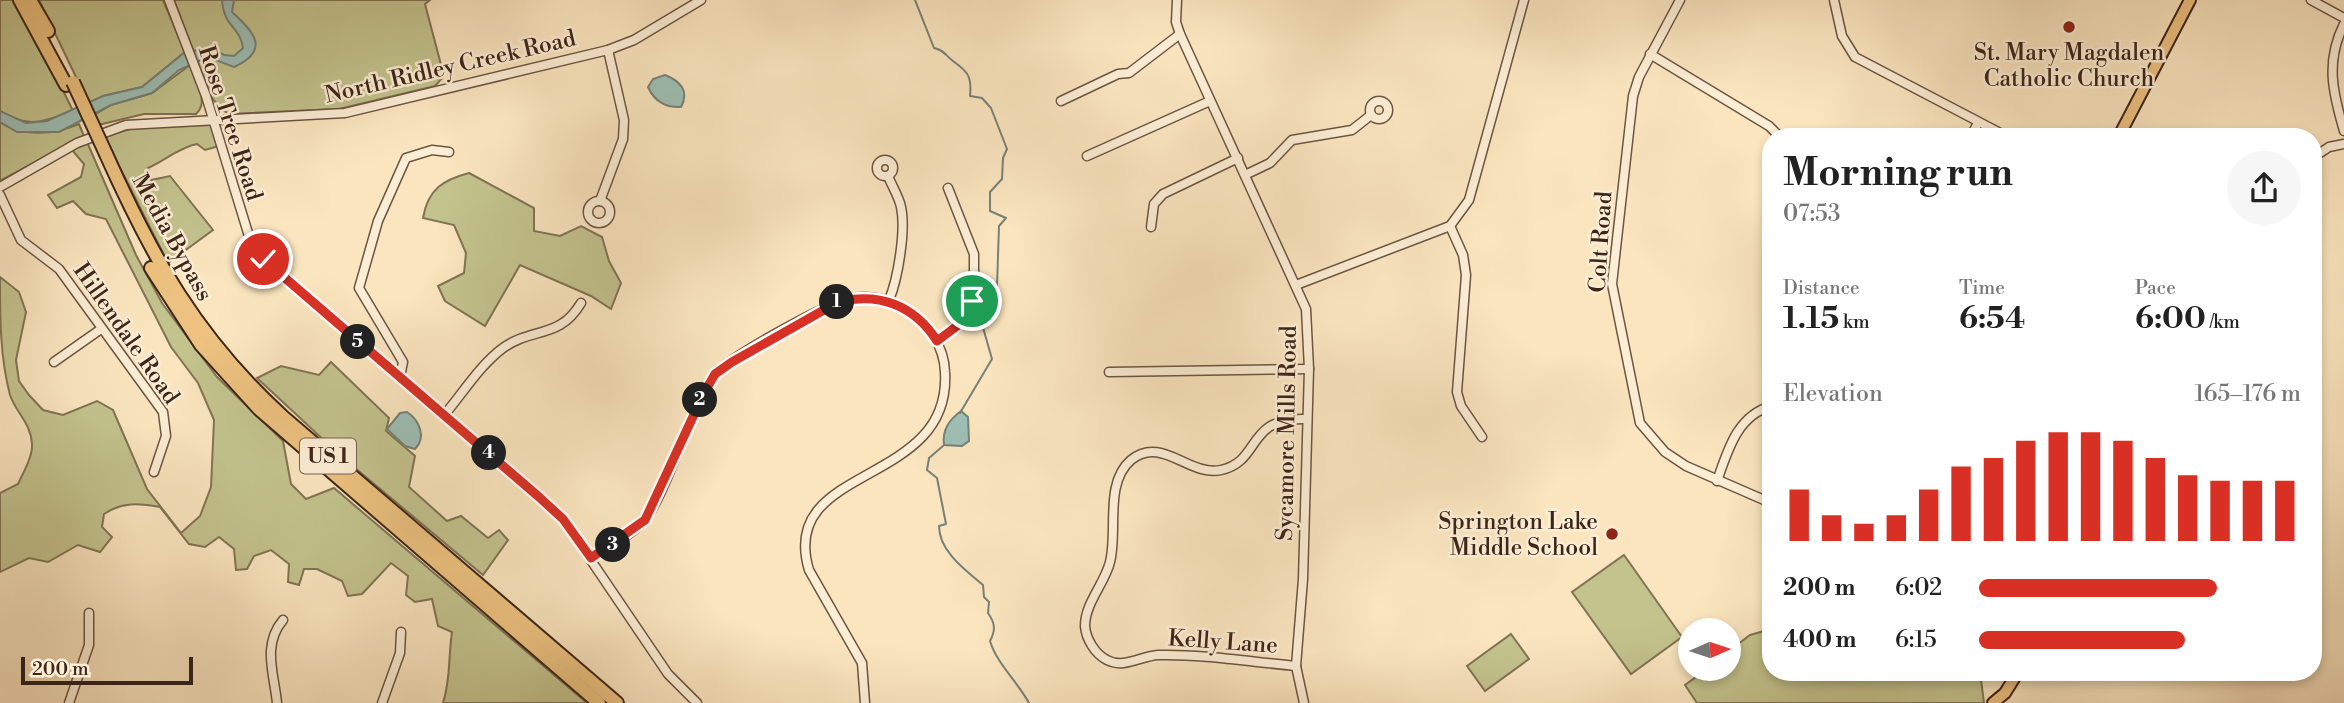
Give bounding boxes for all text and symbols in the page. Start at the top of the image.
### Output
marker: St. Mary Magdalen Catholic Church [2061,19,2077,35]
street label: North Ridley Creek Road [322,24,579,110]
place label: St. Mary Magdalen Catholic Church [1974,39,2165,93]
street label: Rose Tree Road [192,42,268,204]
text: Morning run [1783,150,2013,197]
button: share [2227,151,2301,225]
street label: Media Bypass [126,169,219,306]
street label: Colt Road [1583,190,1619,294]
text: 07:53 [1783,200,1840,228]
pin [233,229,293,289]
icon: check [244,240,282,278]
street label: Hillendale Road [67,257,185,410]
pin [942,271,1002,331]
text: Distance [1783,276,1860,300]
text: Time [1959,276,2005,300]
text: Pace [2135,276,2176,300]
icon: arrive [953,282,991,320]
pin: 1 [820,284,854,320]
text: 1 [832,289,841,313]
text: 1.15 [1783,300,1839,338]
text: 6:54 [1959,300,2025,338]
text: 6:00 [2135,300,2206,338]
text: km [1839,310,1870,334]
text: /km [2206,310,2240,334]
pin: 5 [340,324,376,360]
street label: Sycamore Mills Road [1271,325,1303,541]
text: 5 [352,329,363,353]
text: Elevation [1783,380,1883,408]
text: 165–176 m [2195,380,2301,408]
pin: 2 [682,382,718,418]
text: 2 [694,387,705,411]
pin: 4 [472,435,506,470]
road number: US 1 [300,438,356,474]
text: 4 [482,440,495,464]
place label: Springton Lake Middle School [1438,508,1598,562]
marker: Springton Lake Middle School [1604,526,1620,542]
pin: 3 [596,528,630,562]
text: 3 [607,532,618,556]
text: 200 m [1783,574,1855,602]
text: 6:02 [1895,574,1942,602]
north arrow [1678,618,1741,681]
map controls [1678,618,1741,681]
street label: Kelly Lane [1167,624,1279,660]
text: 400 m [1783,626,1856,654]
text: 6:15 [1895,626,1937,654]
scale bar [21,654,192,686]
text: 200 m [32,657,89,681]

